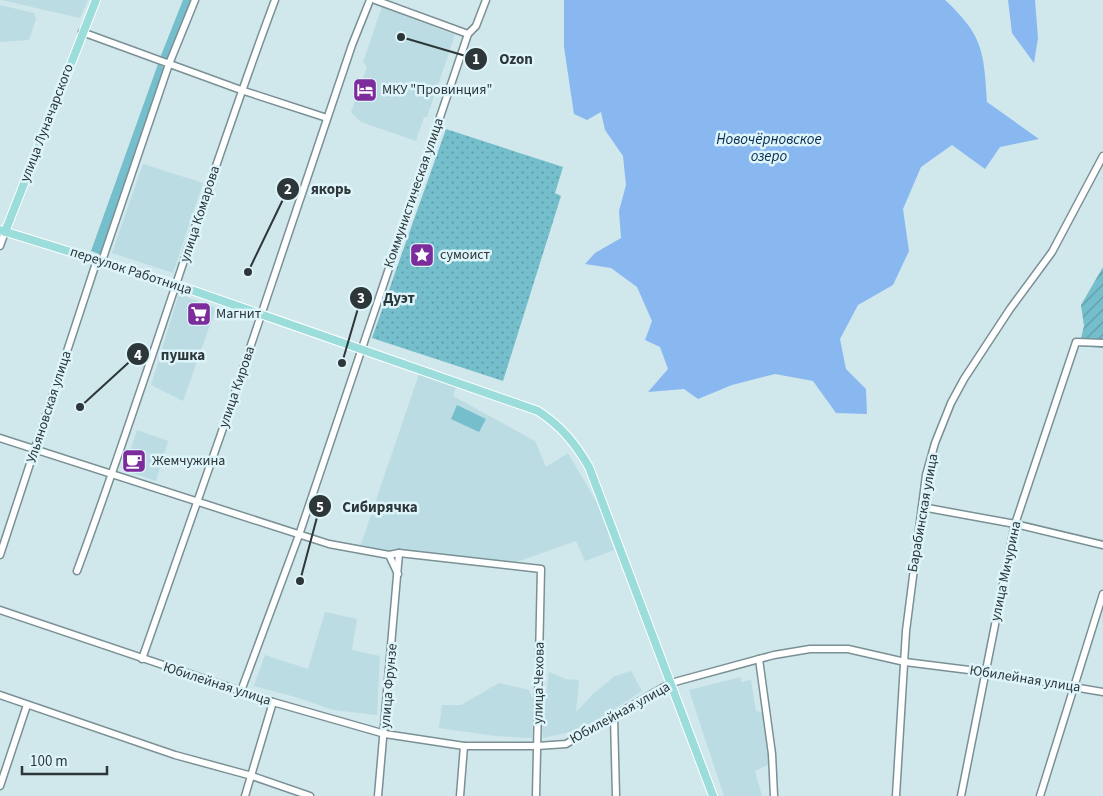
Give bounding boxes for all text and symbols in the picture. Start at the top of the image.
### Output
callout: Ozon [464,44,543,74]
text: 1 [472,49,480,70]
text: Ozon [499,49,533,70]
street label: улица Луначарского [15,61,79,185]
hotel icon: МКУ "Провинция" [352,77,378,103]
place label: МКУ "Провинция" [382,80,492,100]
street label: Коммунистическая улица [379,115,449,271]
water label: Новочёрновское озеро [716,129,822,167]
street label: улица Комарова [175,163,225,265]
callout: якорь [276,174,362,204]
text: 2 [284,179,292,200]
text: якорь [311,179,352,200]
street label: переулок Работница [67,242,195,300]
place icon: сумоист [409,242,435,268]
place label: сумоист [440,245,491,265]
callout: Дуэт [348,283,425,313]
text: 3 [357,288,365,309]
text: Дуэт [383,288,415,309]
supermarket icon: Магнит [186,301,212,327]
place label: Магнит [216,304,262,324]
callout: пушка [125,339,215,369]
street label: улица Кирова [214,344,260,430]
text: 4 [134,345,142,366]
text: пушка [161,345,205,366]
street label: Ульяновская улица [21,348,77,466]
cafe icon: Жемчужина [121,448,147,474]
place label: Жемчужина [152,451,225,471]
street label: Барабинская улица [903,452,943,574]
callout: Сибирячка [307,491,428,521]
text: 5 [316,497,324,518]
text: Сибирячка [342,497,418,518]
street label: улица Мичурина [986,519,1026,623]
street label: улица Чехова [528,642,550,724]
street label: улица Фрунзе [375,643,403,729]
street label: Юбилейная улица [161,657,273,711]
street label: Юбилейная улица [968,660,1082,698]
street label: Юбилейная улица [566,677,674,749]
scale bar [22,744,108,776]
text: 100 m [30,751,68,772]

